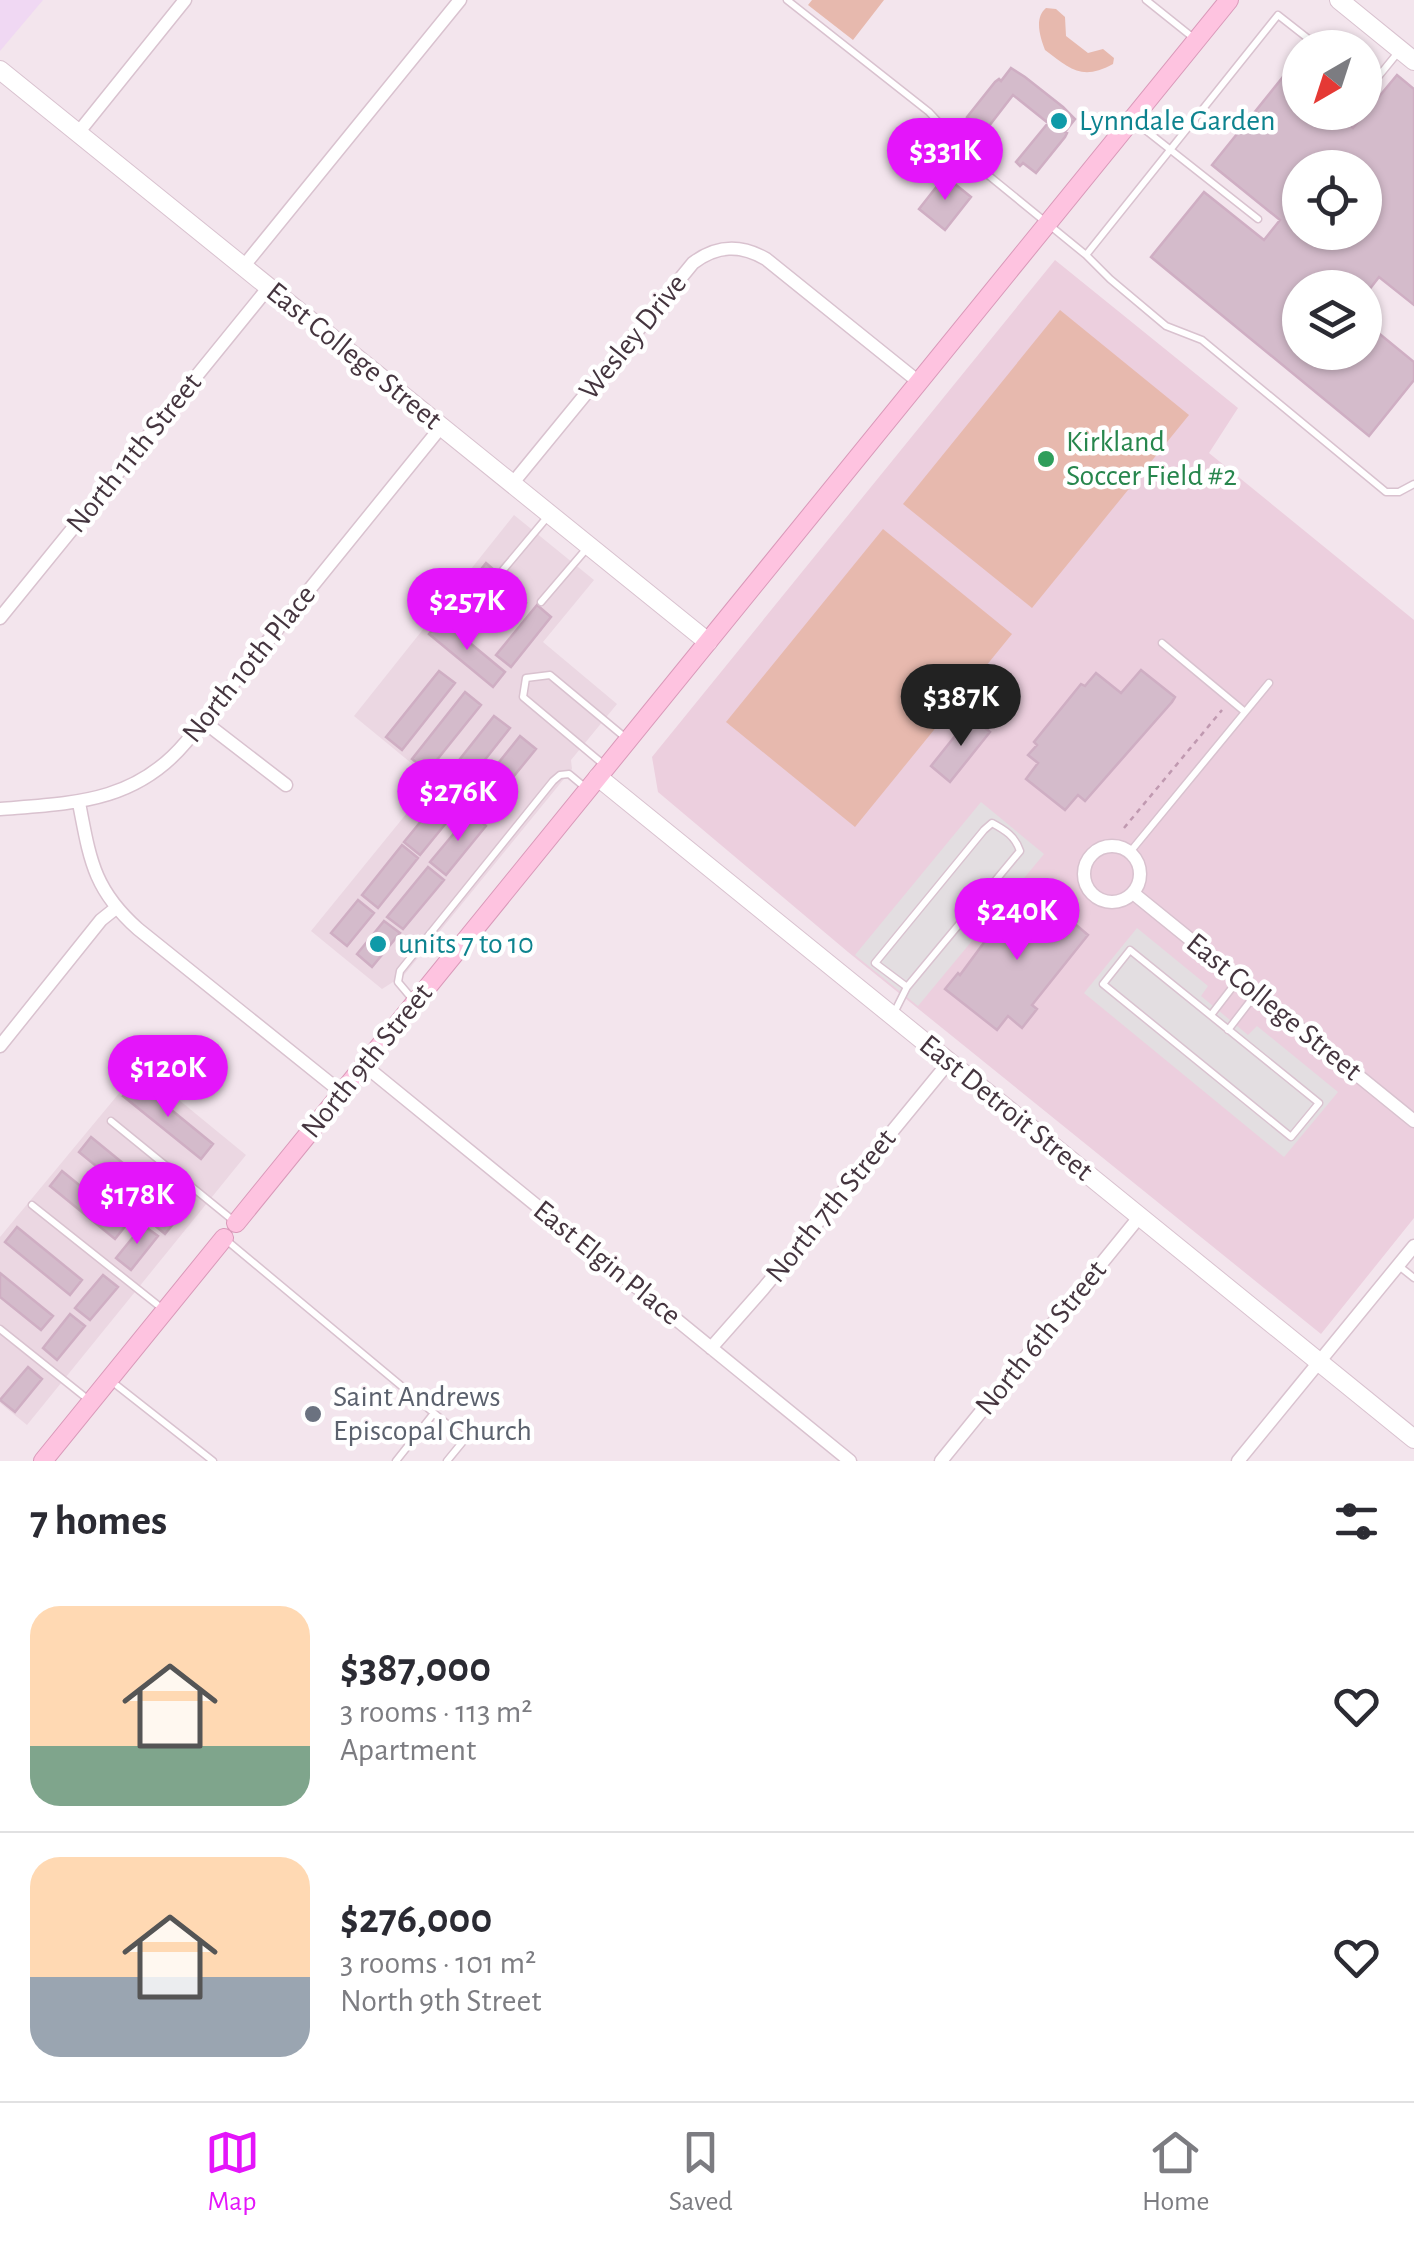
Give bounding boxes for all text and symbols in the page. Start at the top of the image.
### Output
north arrow [1282,30,1382,130]
map controls [1282,30,1382,370]
place label: Lynndale Garden [1079,106,1276,136]
marker: Lynndale Garden [1048,110,1070,132]
pin: $331K [875,118,1015,203]
text: $331K [909,134,981,166]
button: locate [1282,150,1382,250]
street label: Wesley Drive [574,269,692,405]
button: layers [1282,270,1382,370]
street label: East College Street [261,277,447,436]
street label: North 11th Street [61,367,207,538]
place label: Kirkland Soccer Field #2 [1066,427,1237,491]
marker: Kirkland Soccer Field #2 [1035,448,1057,470]
pin: $257K [397,568,537,653]
street label: North 10th Place [177,580,321,748]
text: $257K [429,584,505,616]
pin: $387K [891,664,1031,749]
text: $387K [923,680,999,712]
pin: $276K [388,759,528,844]
text: $276K [419,775,497,807]
pin: $240K [947,878,1087,963]
text: $240K [977,894,1057,926]
street label: East College Street [1181,928,1367,1087]
place label: units 7 to 10 [398,929,534,959]
marker: units 7 to 10 [367,933,389,955]
street label: North 9th Street [296,978,438,1144]
street label: East Detroit Street [914,1029,1099,1187]
pin: $120K [98,1035,238,1120]
text: $120K [130,1051,206,1083]
street label: North 7th Street [760,1123,902,1288]
pin: $178K [67,1162,207,1247]
text: $178K [100,1178,174,1210]
street label: East Elgin Place [528,1195,686,1331]
street label: North 6th Street [970,1255,1112,1421]
place label: Saint Andrews Episcopal Church [333,1382,532,1446]
marker: Saint Andrews Episcopal Church [302,1403,324,1425]
icon: filters [1329,1494,1384,1549]
text: 7 homes [30,1500,167,1542]
icon: home [110,1646,230,1766]
text: $387,000 [340,1647,491,1689]
icon: heart [1329,1679,1384,1734]
text: 3 rooms · 113 m² [340,1696,532,1728]
text: Apartment [340,1734,476,1766]
icon: home [110,1897,230,2017]
text: $276,000 [340,1898,492,1940]
icon: heart [1329,1930,1384,1985]
text: 3 rooms · 101 m² [340,1947,536,1979]
text: North 9th Street [340,1985,542,2017]
tab: Map [205,2125,260,2219]
tab: Saved [669,2125,733,2219]
tab: Home [1142,2125,1209,2219]

